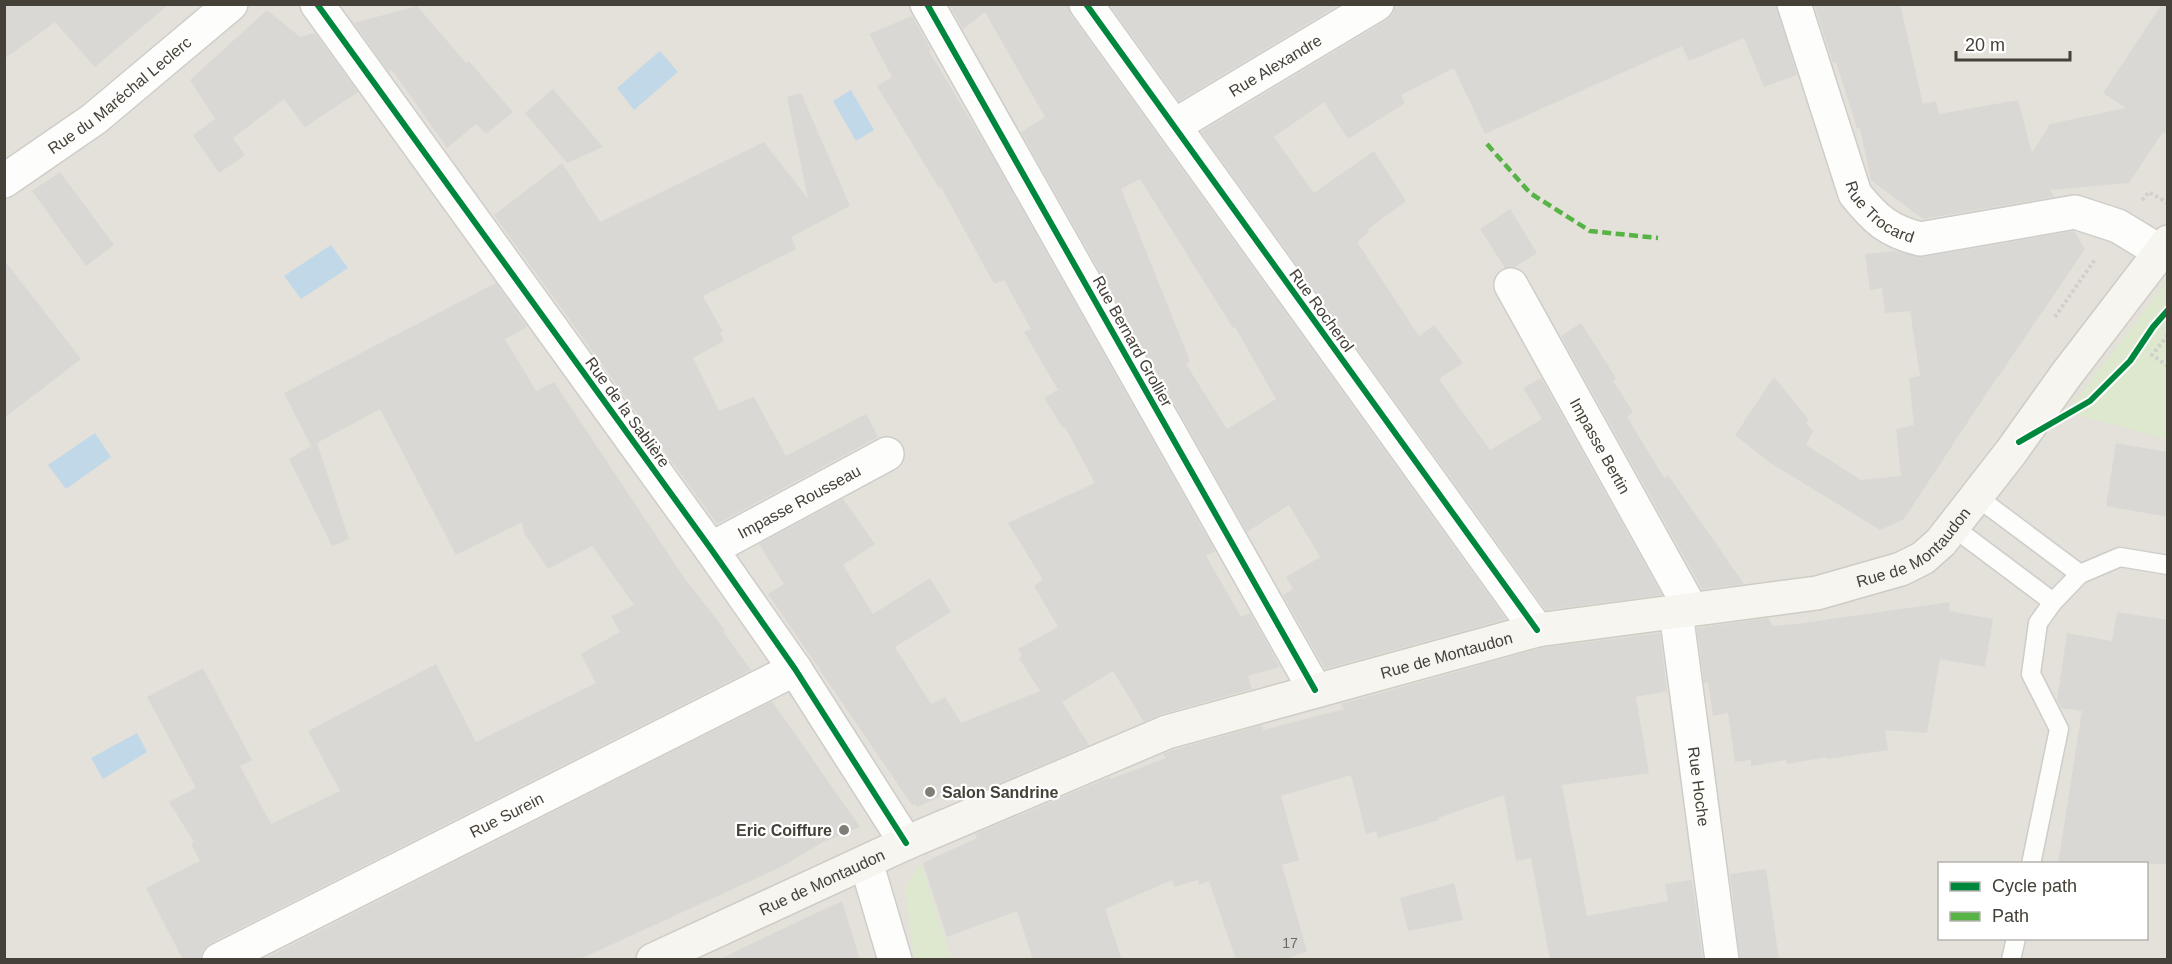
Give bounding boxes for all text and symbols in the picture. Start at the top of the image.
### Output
scale bar [1956,24,2070,62]
street label: Rue Alexandre [1226,31,1325,100]
street label: Rue du Maréchal Leclerc [45,33,195,157]
text: 20 m [1965,35,2005,55]
street label: Rue Trocard [1842,179,1916,246]
street label: Rue Rocherol [1286,266,1357,355]
street label: Rue Bernard Grollier [1090,273,1176,410]
street label: Rue de la Sablière [582,354,673,471]
street label: Impasse Bertin [1567,395,1633,497]
street label: Impasse Rousseau [735,462,864,542]
street label: Rue de Montaudon [1855,504,1974,590]
street label: Rue de Montaudon [1378,629,1514,682]
street label: Rue Hoche [1685,746,1712,827]
place label: Salon Sandrine [942,784,1059,801]
marker: Salon Sandrine [923,785,937,799]
street label: Rue Surein [467,790,546,841]
place label: Eric Coiffure [736,822,832,839]
marker: Eric Coiffure [837,823,851,837]
street label: Rue de Montaudon [757,846,887,919]
legend [1938,862,2148,940]
text: Cycle path [1992,876,2077,896]
text: Path [1992,906,2029,926]
house number: 17 [1282,935,1298,951]

